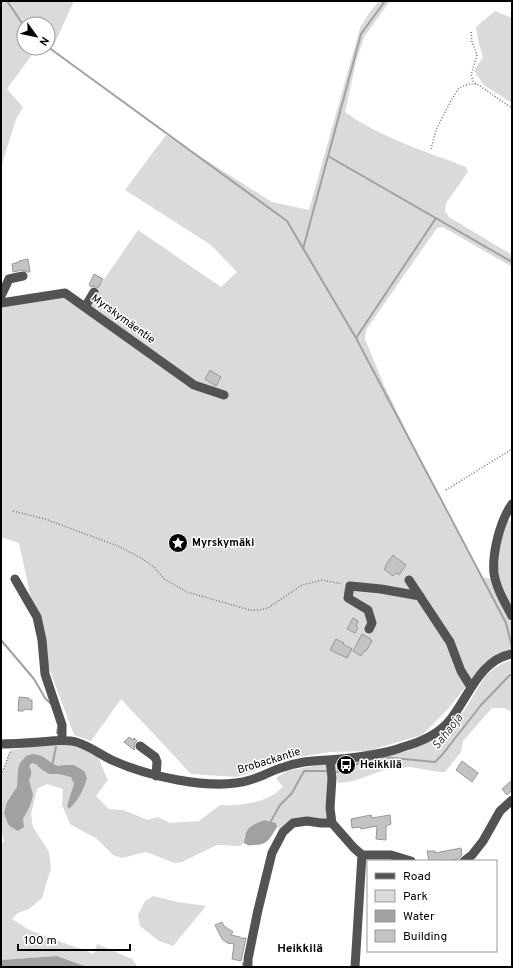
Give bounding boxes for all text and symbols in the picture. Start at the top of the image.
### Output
north arrow [16,16,56,56]
text: N [36,34,52,48]
street label: Myrskymäentie [88,291,158,347]
place icon: Myrskymäki [167,532,189,554]
place label: Myrskymäki [192,536,254,550]
water label: Sahaoja [429,710,468,753]
street label: Brobackantie [236,745,302,777]
bus stop icon: Heikkilä [335,754,357,776]
place label: Heikkilä [360,758,402,772]
legend [367,860,497,952]
text: Road [403,869,431,885]
text: Park [403,889,428,905]
text: Water [403,909,435,925]
scale bar [18,926,130,952]
text: Building [403,929,447,945]
text: 100 m [24,933,57,949]
district label: Heikkilä [277,941,323,957]

